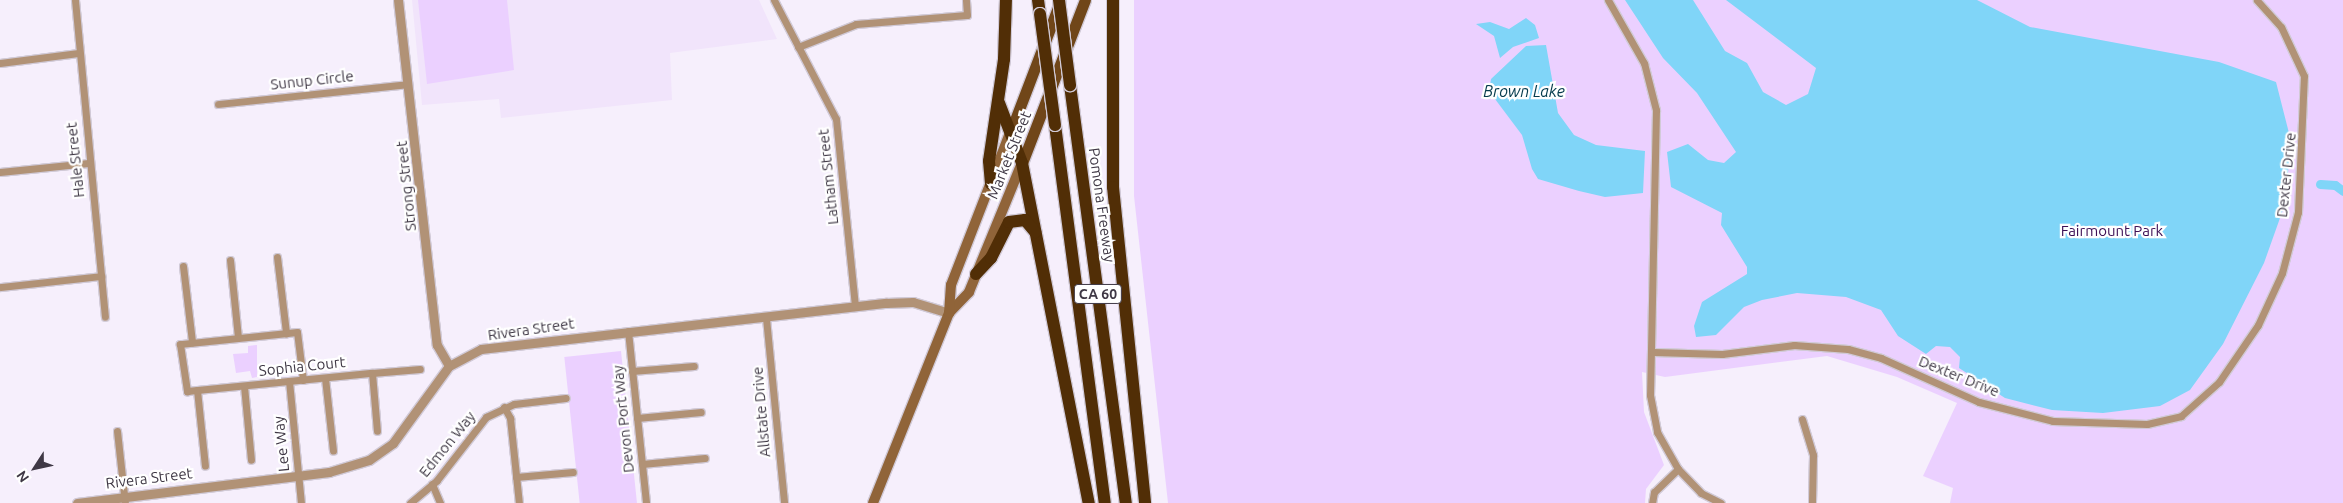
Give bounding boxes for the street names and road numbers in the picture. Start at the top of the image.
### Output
street label: Sunup Circle [270,67,354,93]
street label: Market Street [983,108,1035,202]
street label: Hale Street [62,121,88,199]
street label: Latham Street [814,128,842,226]
street label: Dexter Drive [2273,132,2299,218]
street label: Strong Street [392,140,420,232]
street label: Pomona Freeway [1085,147,1119,263]
road number: CA 60 [1073,282,1123,306]
street label: Rivera Street [487,314,575,344]
street label: Dexter Drive [1916,352,2002,400]
street label: Sophia Court [258,353,346,379]
street label: Devon Port Way [608,364,638,474]
street label: Allstate Drive [748,366,774,458]
street label: Edmon Way [415,408,479,480]
street label: Lee Way [269,415,293,473]
street label: Rivera Street [105,464,193,492]

